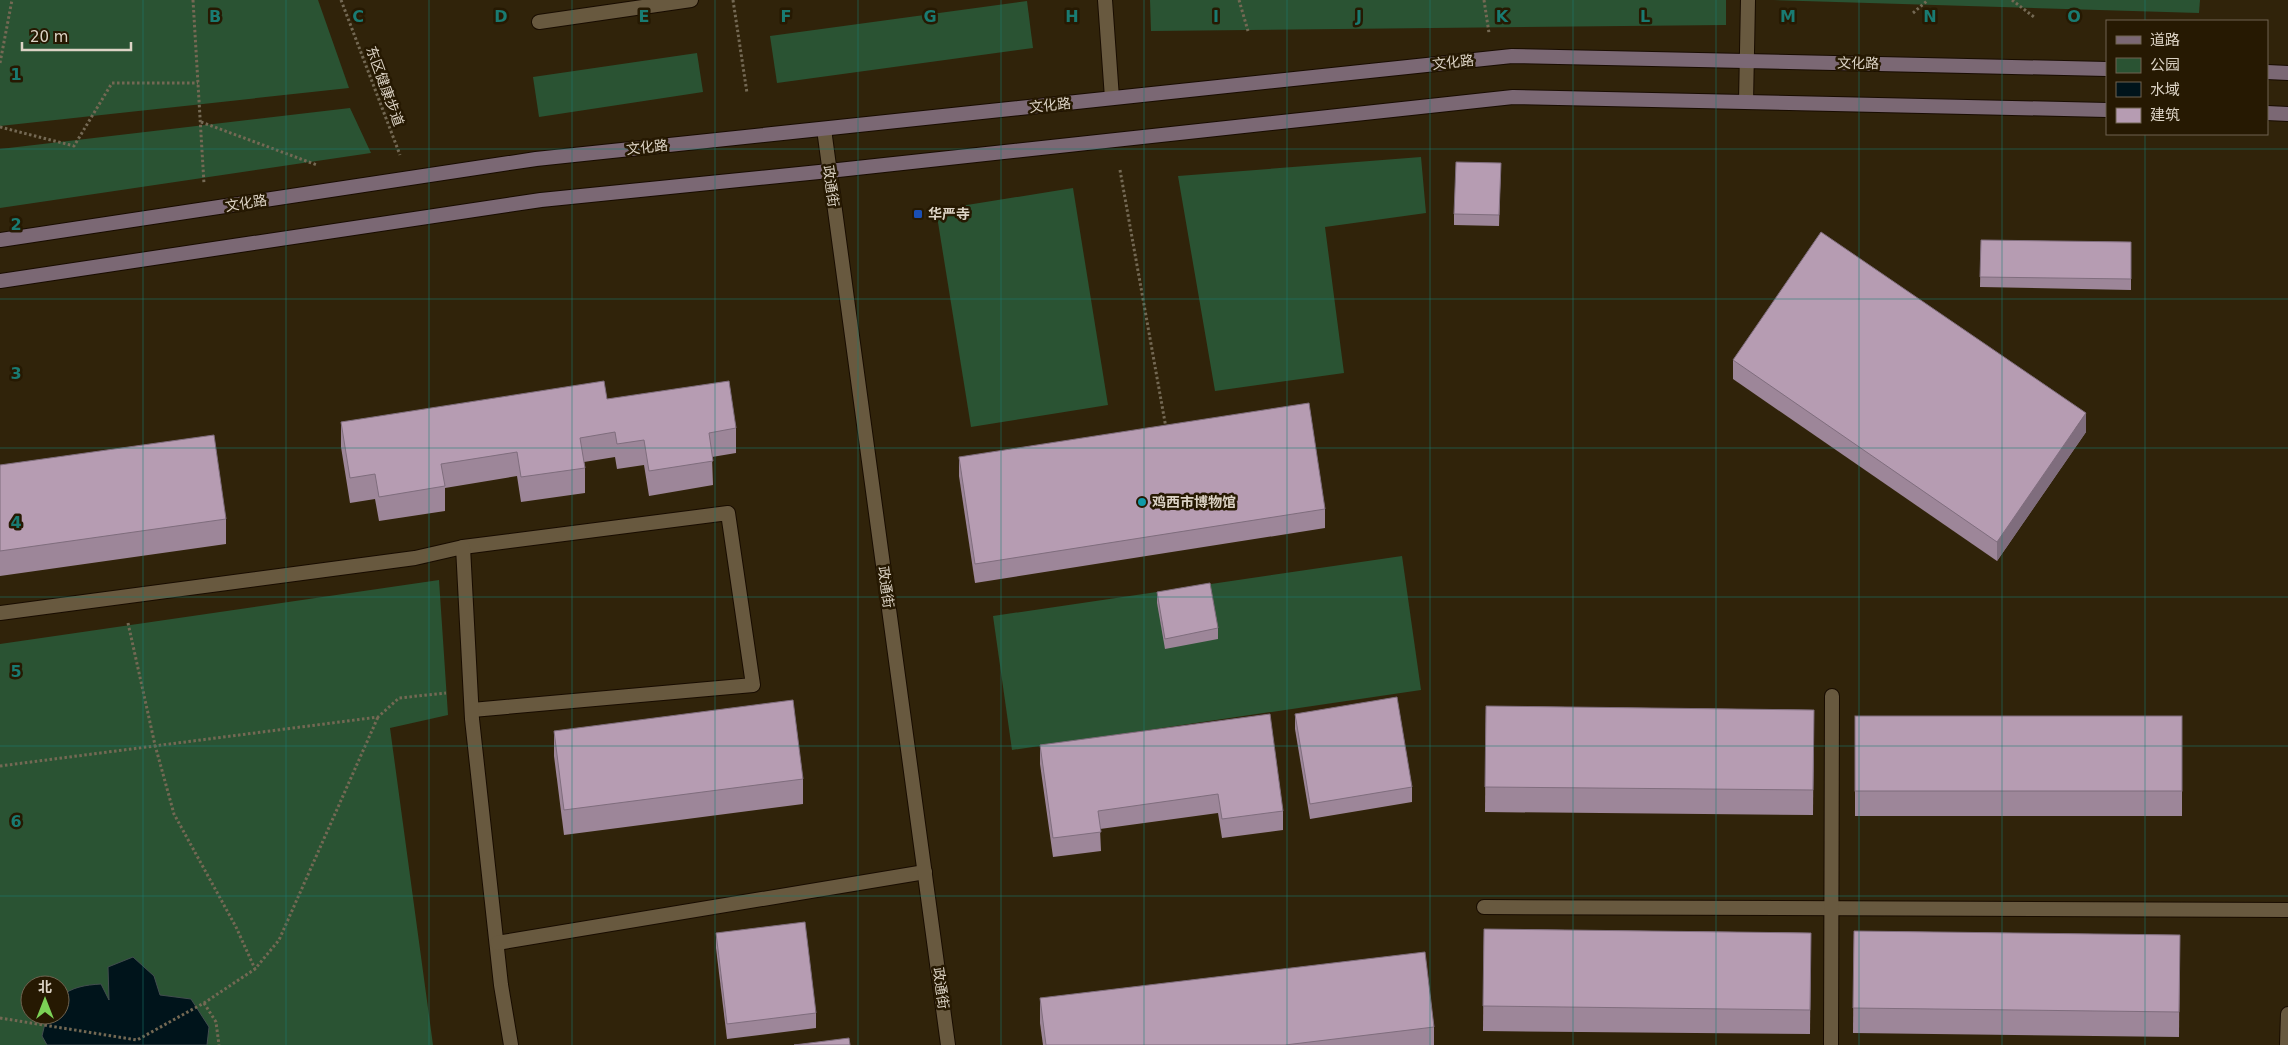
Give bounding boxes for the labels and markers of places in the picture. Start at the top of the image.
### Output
place label: 华严寺 [928,206,970,222]
marker: 华严寺 [912,208,924,220]
place label: 鸡西市博物馆 [1152,494,1236,510]
marker: 鸡西市博物馆 [1136,496,1148,508]

